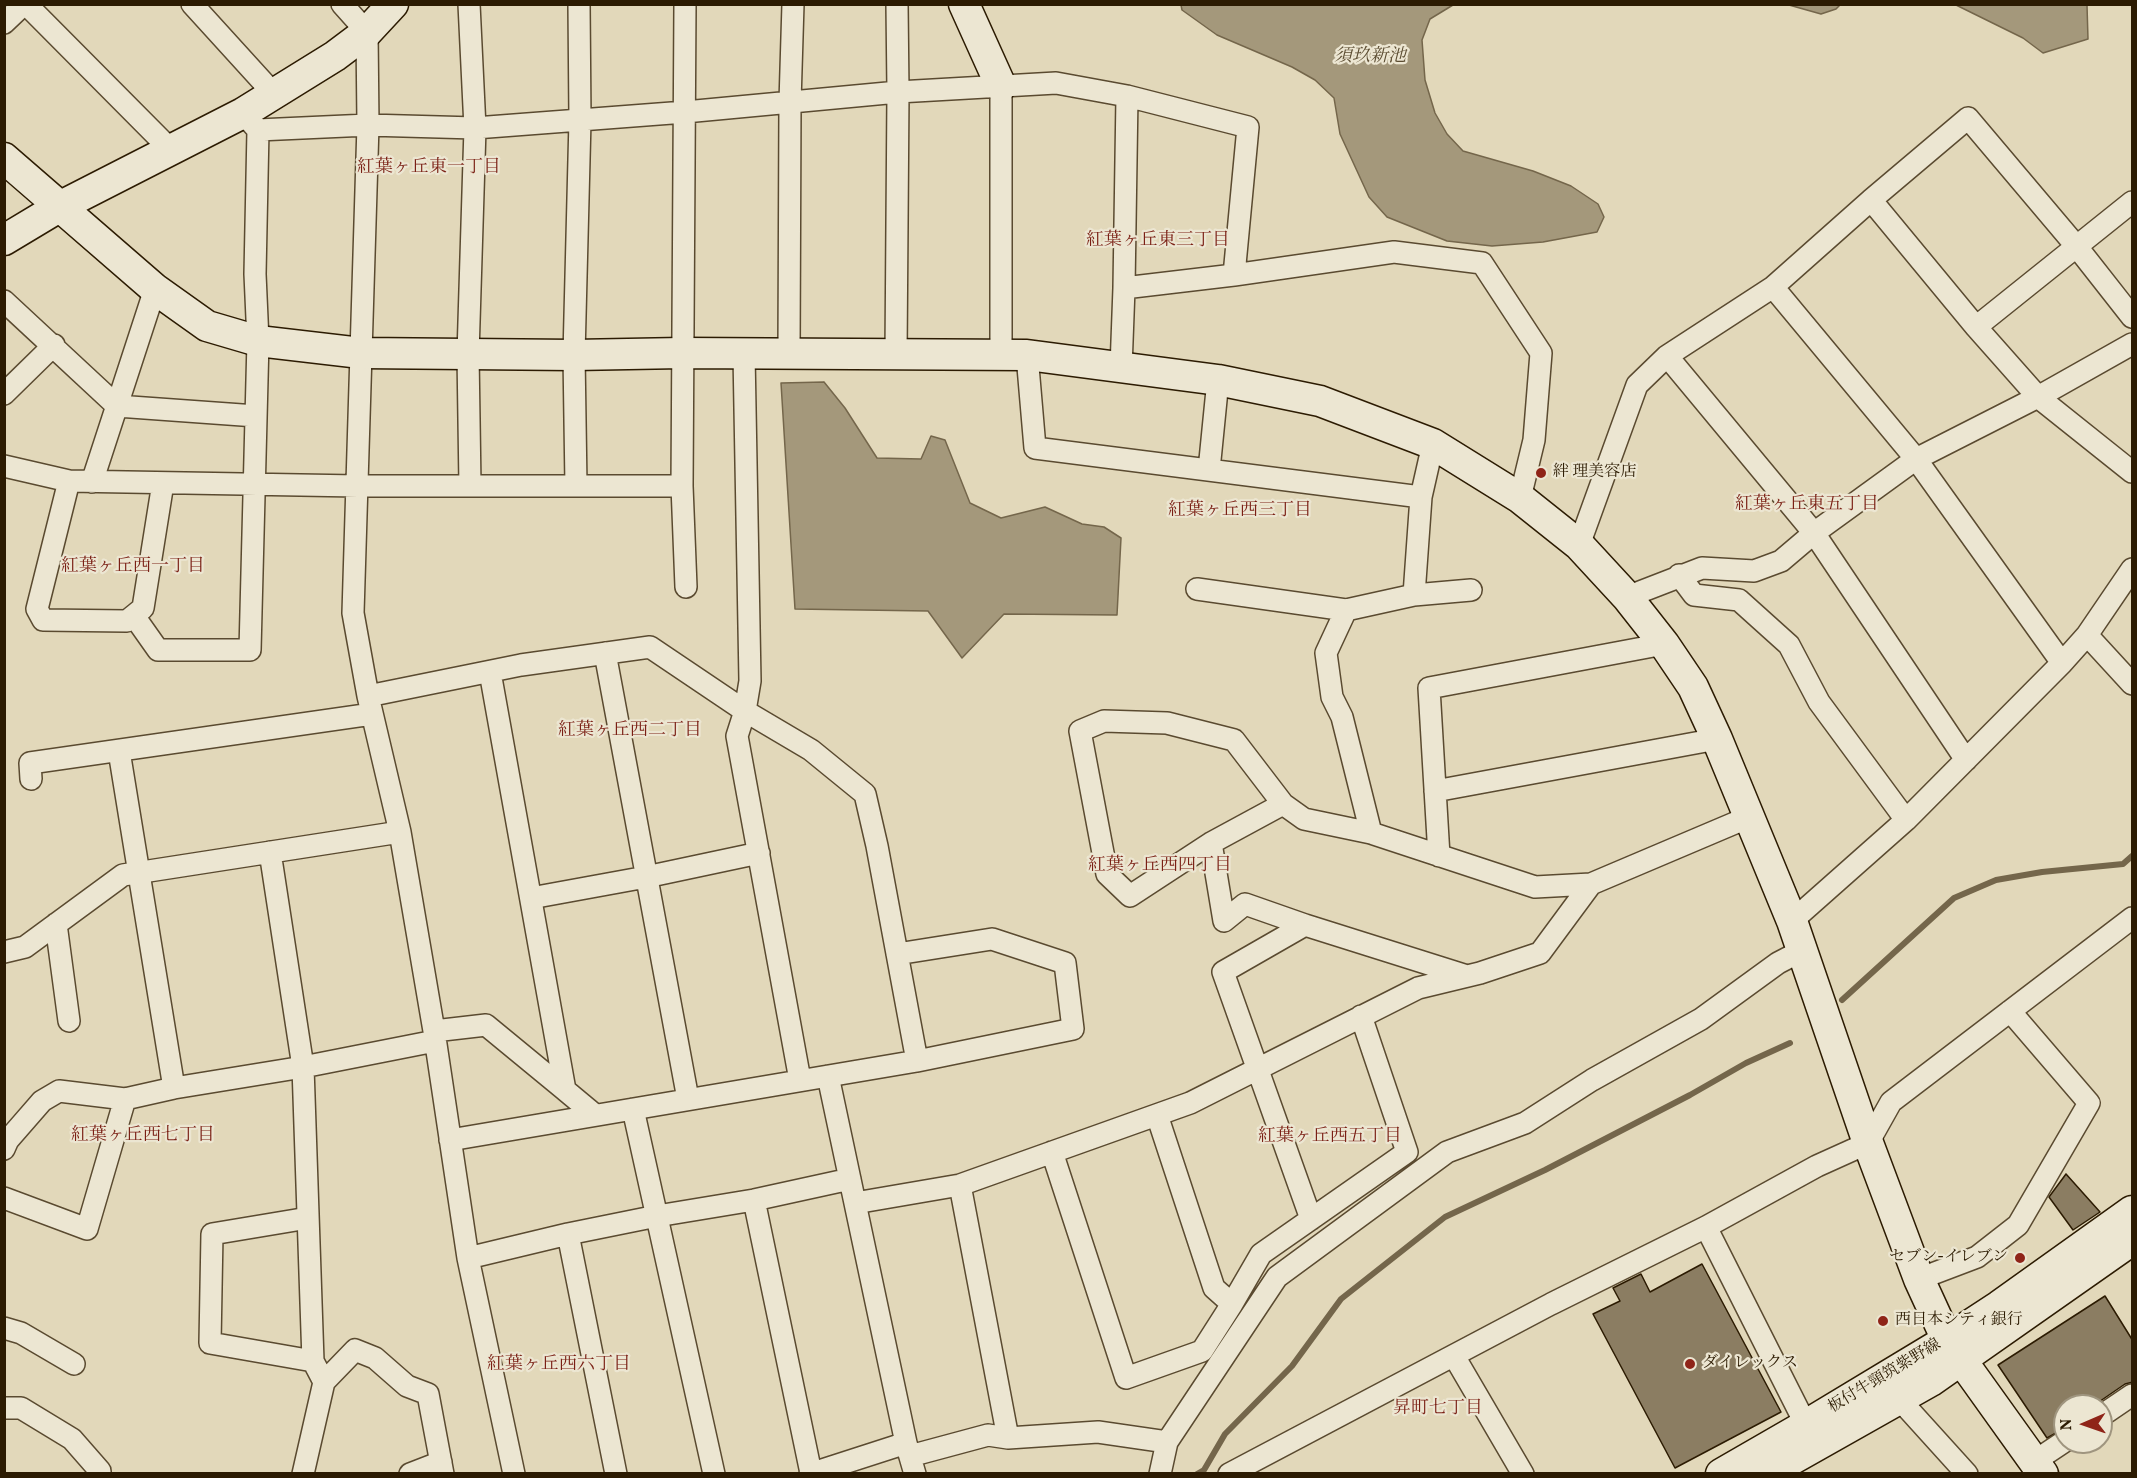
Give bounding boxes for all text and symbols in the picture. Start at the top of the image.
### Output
water label: 須玖新池 [1334,47,1406,69]
district label: 紅葉ヶ丘東一丁目 [357,158,501,180]
district label: 紅葉ヶ丘東三丁目 [1086,231,1230,253]
place label: 絆 理美容店 [1553,463,1636,483]
marker: 絆 理美容店 [1534,466,1548,480]
district label: 紅葉ヶ丘東五丁目 [1735,495,1879,517]
district label: 紅葉ヶ丘西三丁目 [1168,501,1312,523]
district label: 紅葉ヶ丘西一丁目 [61,557,205,579]
district label: 紅葉ヶ丘西二丁目 [558,721,702,743]
district label: 紅葉ヶ丘西四丁目 [1088,856,1232,878]
district label: 紅葉ヶ丘西七丁目 [71,1126,215,1148]
district label: 紅葉ヶ丘西五丁目 [1258,1127,1402,1149]
place label: セブン-イレブン [1889,1248,2008,1268]
marker: セブン-イレブン [2013,1251,2027,1265]
place label: 西日本シティ銀行 [1895,1311,2023,1331]
marker: 西日本シティ銀行 [1876,1314,1890,1328]
street label: 板付牛頸筑紫野線 [1825,1336,1945,1418]
place label: ダイレックス [1702,1354,1798,1374]
district label: 紅葉ヶ丘西六丁目 [487,1355,631,1377]
marker: ダイレックス [1683,1357,1697,1371]
north arrow [2053,1394,2113,1454]
district label: 昇町七丁目 [1393,1399,1483,1421]
text: N [2056,1418,2078,1431]

